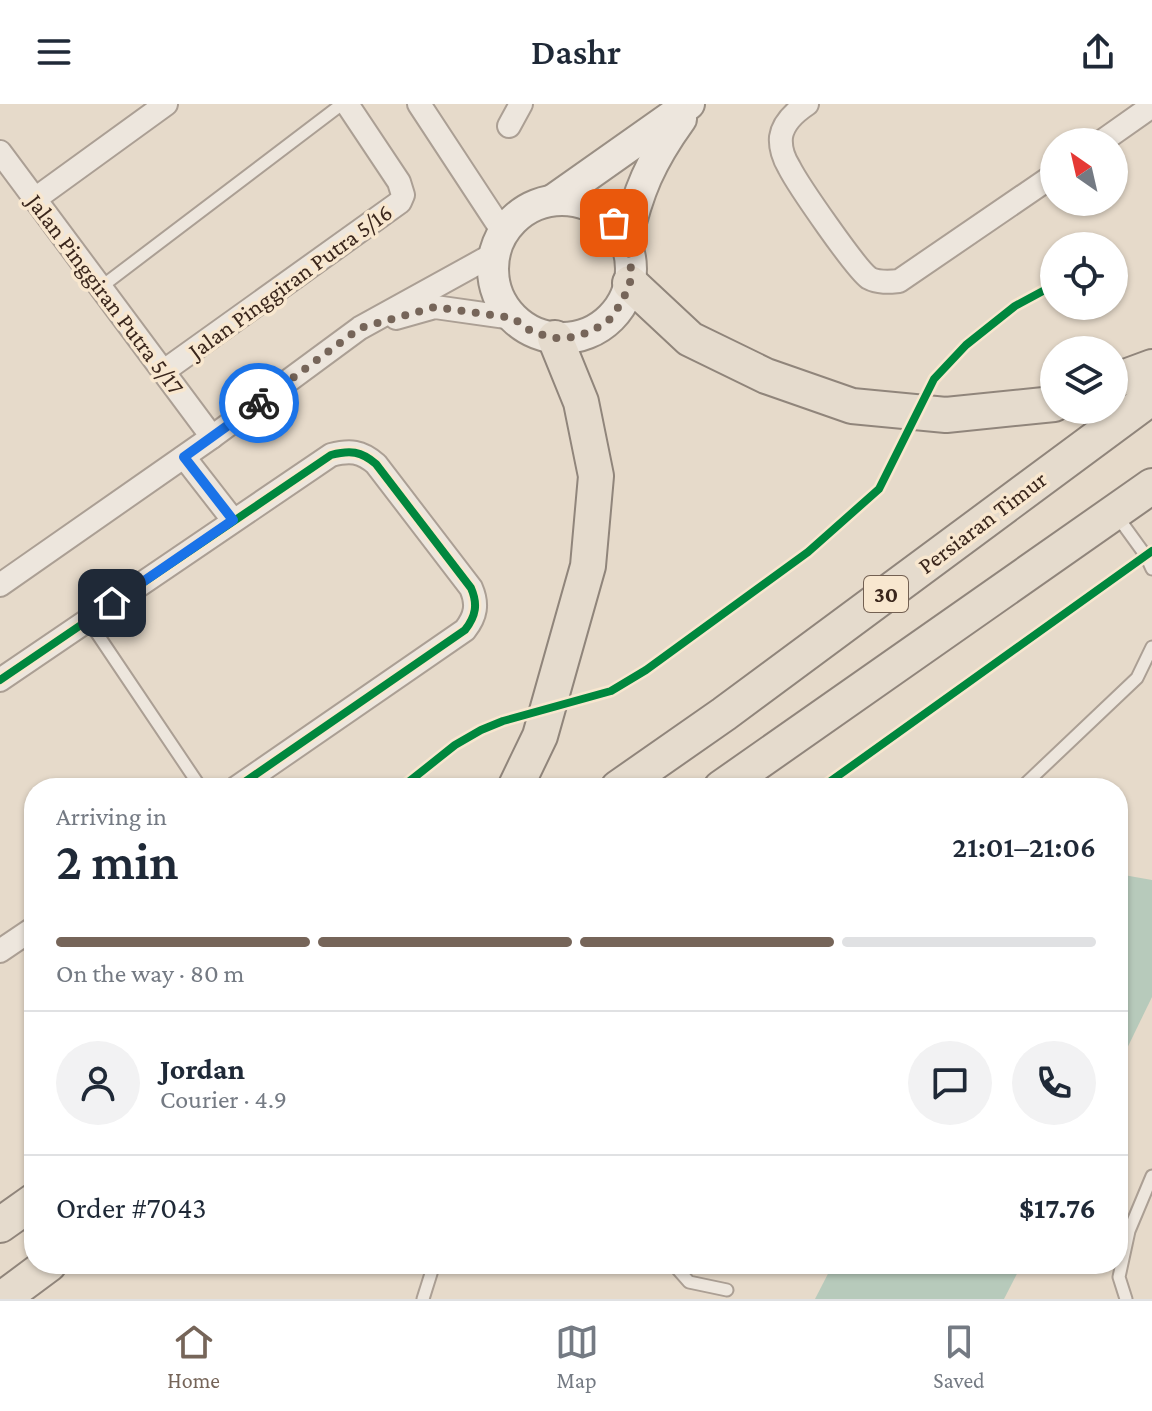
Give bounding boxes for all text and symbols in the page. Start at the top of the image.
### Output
icon: menu [32,30,76,74]
icon: share [1076,30,1120,74]
text: Dashr [531,32,621,72]
north arrow [1040,128,1128,216]
map controls [1040,128,1128,424]
street label: Jalan Pinggiran Putra 5/17 [21,187,190,400]
pin [580,189,648,257]
street label: Jalan Pinggiran Putra 5/16 [181,198,397,365]
icon: bag [592,201,636,245]
button: locate [1040,232,1128,320]
button: layers [1040,336,1128,424]
courier [219,363,299,443]
icon: bike [237,381,281,425]
street label: Persiaran Timur [912,465,1052,579]
pin [78,569,146,637]
road number: 30 [864,576,908,612]
icon: home [90,581,134,625]
text: Arriving in [56,802,167,831]
text: 21:01–21:06 [952,830,1096,863]
text: 2 min [56,832,179,890]
text: On the way · 80 m [56,959,244,988]
button: person [56,1041,140,1125]
button: chat [908,1041,992,1125]
button: phone [1012,1041,1096,1125]
text: Jordan [160,1052,245,1085]
text: Courier · 4.9 [160,1085,287,1114]
text: Order #7043 [56,1191,206,1224]
text: $17.76 [1019,1191,1096,1224]
tab: Home [167,1320,220,1393]
tab: Map [555,1320,599,1393]
tab: Saved [933,1320,985,1393]

